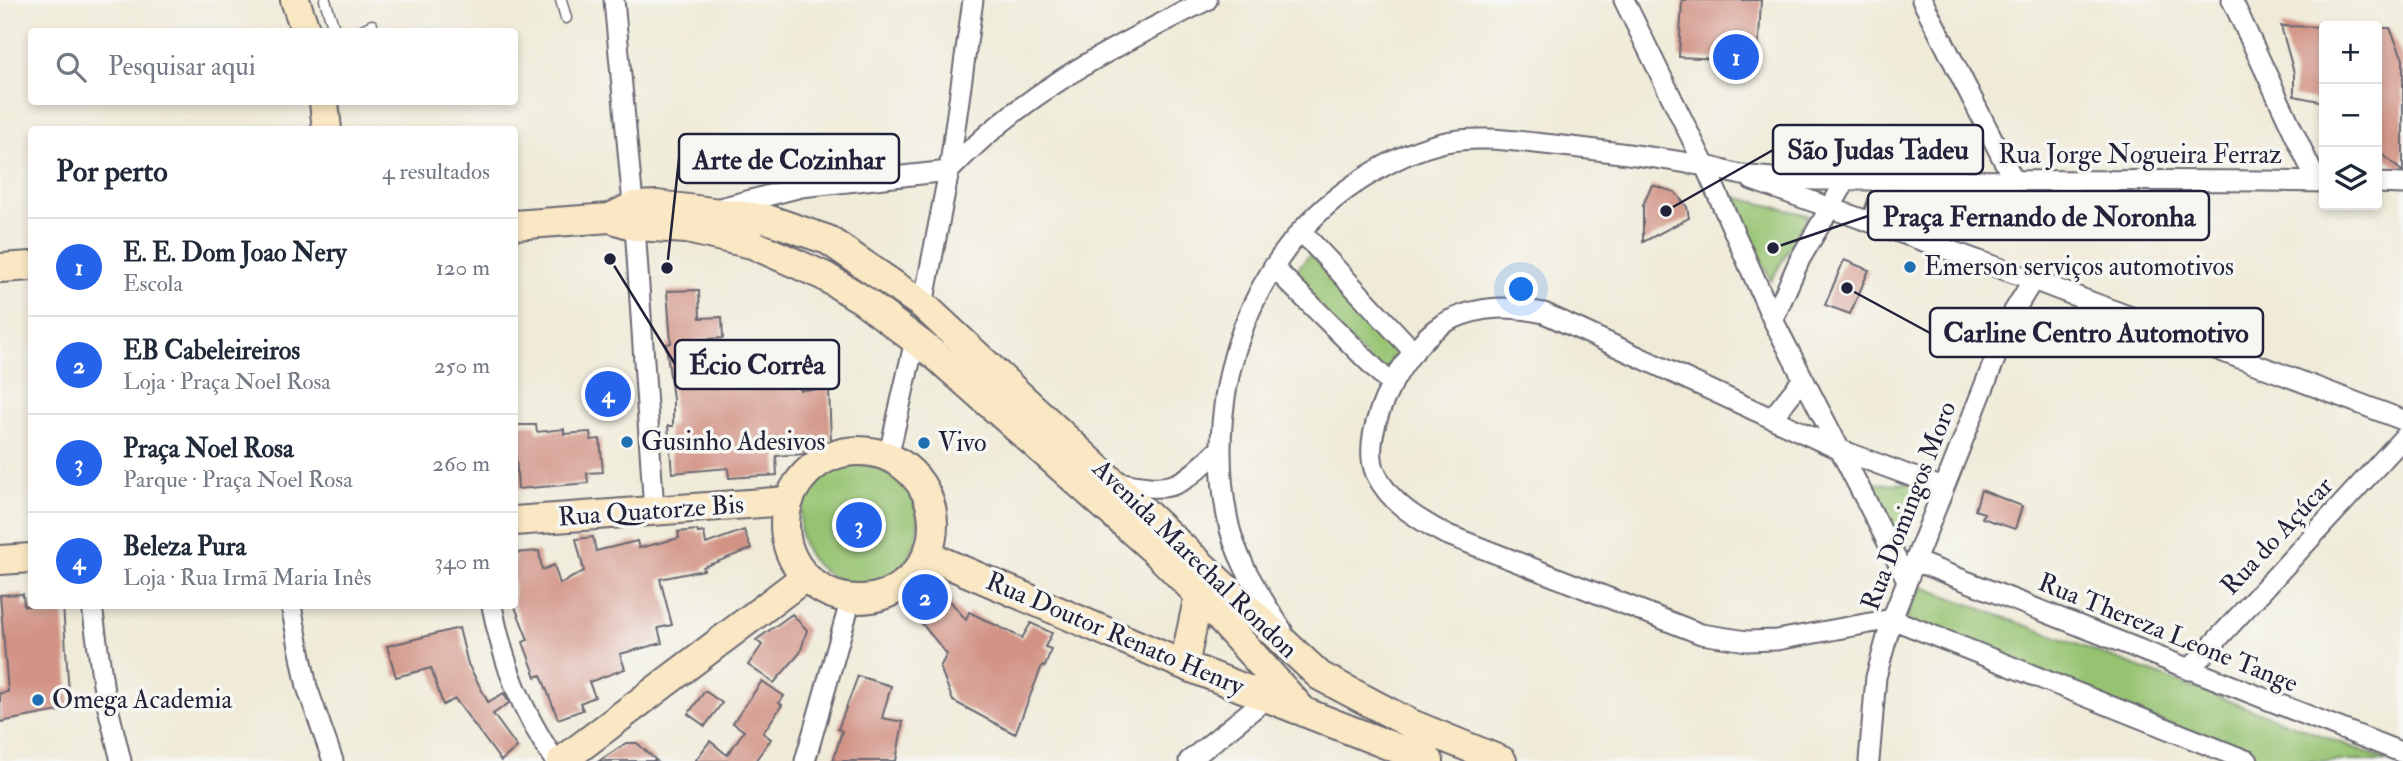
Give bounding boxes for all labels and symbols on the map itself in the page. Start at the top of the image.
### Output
pin: 1 [1713,31,1759,83]
callout: São Judas Tadeu [1773,125,1983,174]
text: São Judas Tadeu [1787,133,1969,168]
callout: Arte de Cozinhar [679,134,899,183]
street label: Rua Jorge Nogueira Ferraz [1998,139,2282,171]
text: Arte de Cozinhar [692,143,886,178]
callout: Praça Fernando de Noronha [1868,191,2209,240]
text: Praça Fernando de Noronha [1883,200,2197,235]
place label: Emerson serviços automotivos [1924,251,2234,283]
marker: Emerson serviços automotivos [1902,259,1918,275]
your location [1504,272,1538,306]
callout: Carline Centro Automotivo [1930,308,2263,357]
text: Carline Centro Automotivo [1943,316,2249,351]
callout: Écio Corrêa [675,340,839,389]
text: Écio Corrêa [689,347,827,383]
pin: 4 [585,368,631,420]
street label: Rua Domingos Moro [1854,397,1964,615]
place label: Gusinho Adesivos [641,426,826,458]
place label: Vivo [938,427,987,459]
marker: Gusinho Adesivos [619,434,635,450]
marker: Vivo [916,435,932,451]
street label: Avenida Marechal Rondon [1085,452,1304,665]
street label: Rua do Açúcar [2214,470,2340,602]
street label: Rua Quatorze Bis [557,489,745,533]
pin: 3 [836,499,882,551]
street label: Rua Doutor Renato Henry [981,565,1249,703]
street label: Rua Thereza Leone Tange [2034,566,2303,700]
pin: 2 [902,571,948,623]
place label: Omega Academia [52,684,233,716]
marker: Omega Academia [30,692,46,708]

